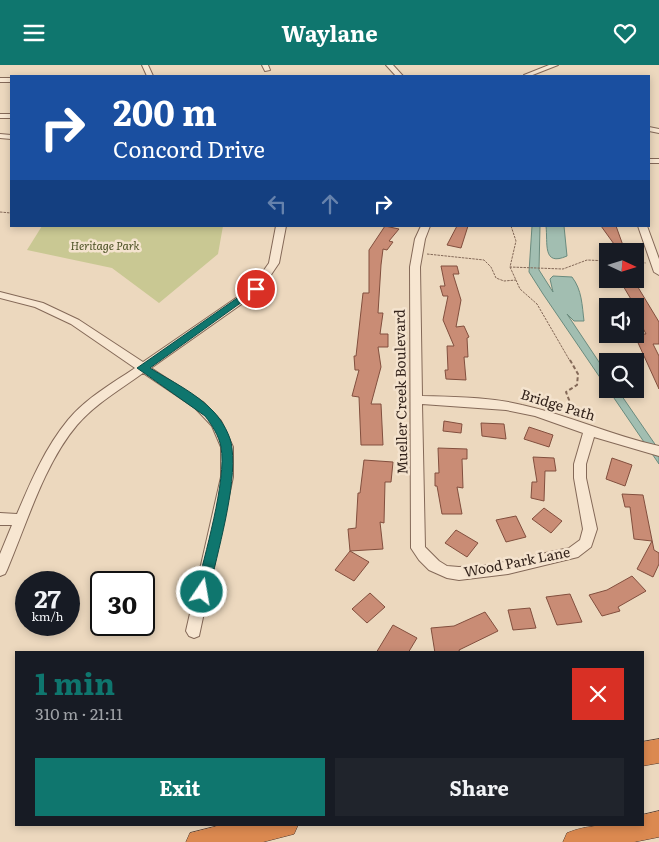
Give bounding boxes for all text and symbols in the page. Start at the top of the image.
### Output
text: Waylane [281,16,378,49]
icon: menu [20,19,48,47]
icon: heart [611,19,639,47]
text: 200 m [113,85,217,137]
icon: right [30,95,95,160]
text: Concord Drive [113,132,265,165]
icon: left [263,190,291,218]
icon: ahead [316,190,344,218]
icon: right [369,190,397,218]
park label: Heritage Park [71,237,139,253]
north arrow [599,243,644,287]
map controls [599,243,644,398]
pin [235,268,277,310]
icon: arrive [242,275,270,303]
button: sound [599,298,644,343]
street label: Mueller Creek Boulevard [389,309,411,475]
button: search [599,353,644,398]
street label: Bridge Path [518,383,598,425]
street label: Wood Park Lane [462,541,572,581]
position arrow [175,565,227,617]
speed limit sign: 30 [90,571,155,636]
text: 27 [34,579,61,616]
text: km/h [32,607,63,625]
text: 1 min [35,660,115,704]
button: close [572,668,624,720]
text: 310 m · 21:11 [35,701,123,725]
button: Exit [35,758,325,816]
button: Share [335,758,624,816]

